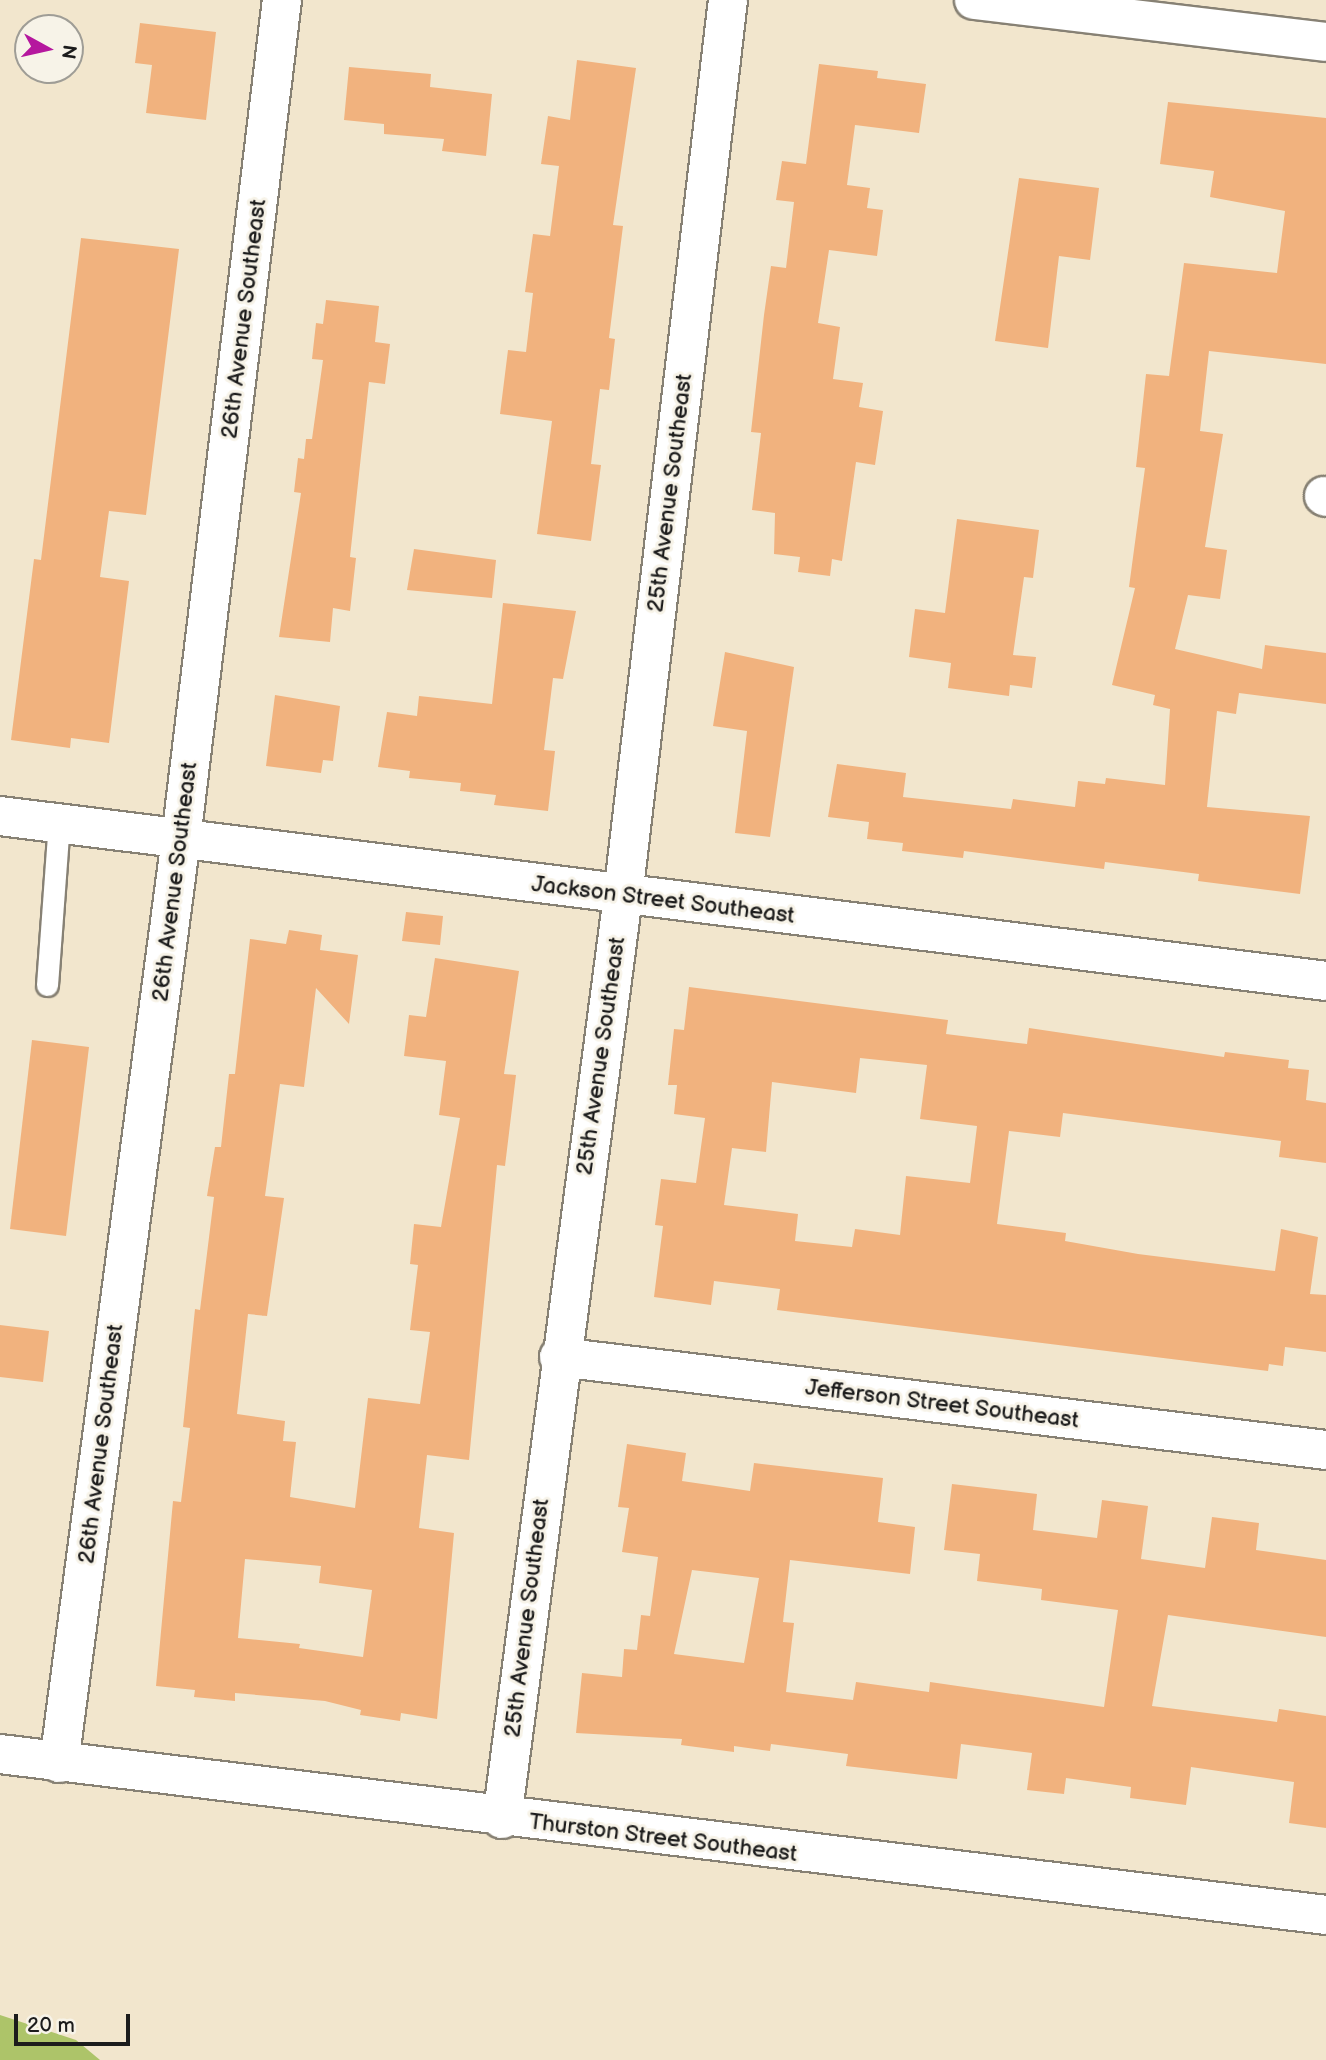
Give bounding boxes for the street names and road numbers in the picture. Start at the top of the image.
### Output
street label: 26th Avenue Southeast [216,197,272,441]
street label: 25th Avenue Southeast [642,372,698,614]
street label: 26th Avenue Southeast [147,760,203,1004]
street label: Jackson Street Southeast [530,870,796,930]
street label: 25th Avenue Southeast [571,935,631,1177]
street label: 26th Avenue Southeast [73,1322,129,1566]
street label: Jefferson Street Southeast [803,1373,1081,1435]
street label: 25th Avenue Southeast [499,1497,555,1739]
street label: Thurston Street Southeast [527,1808,799,1868]

